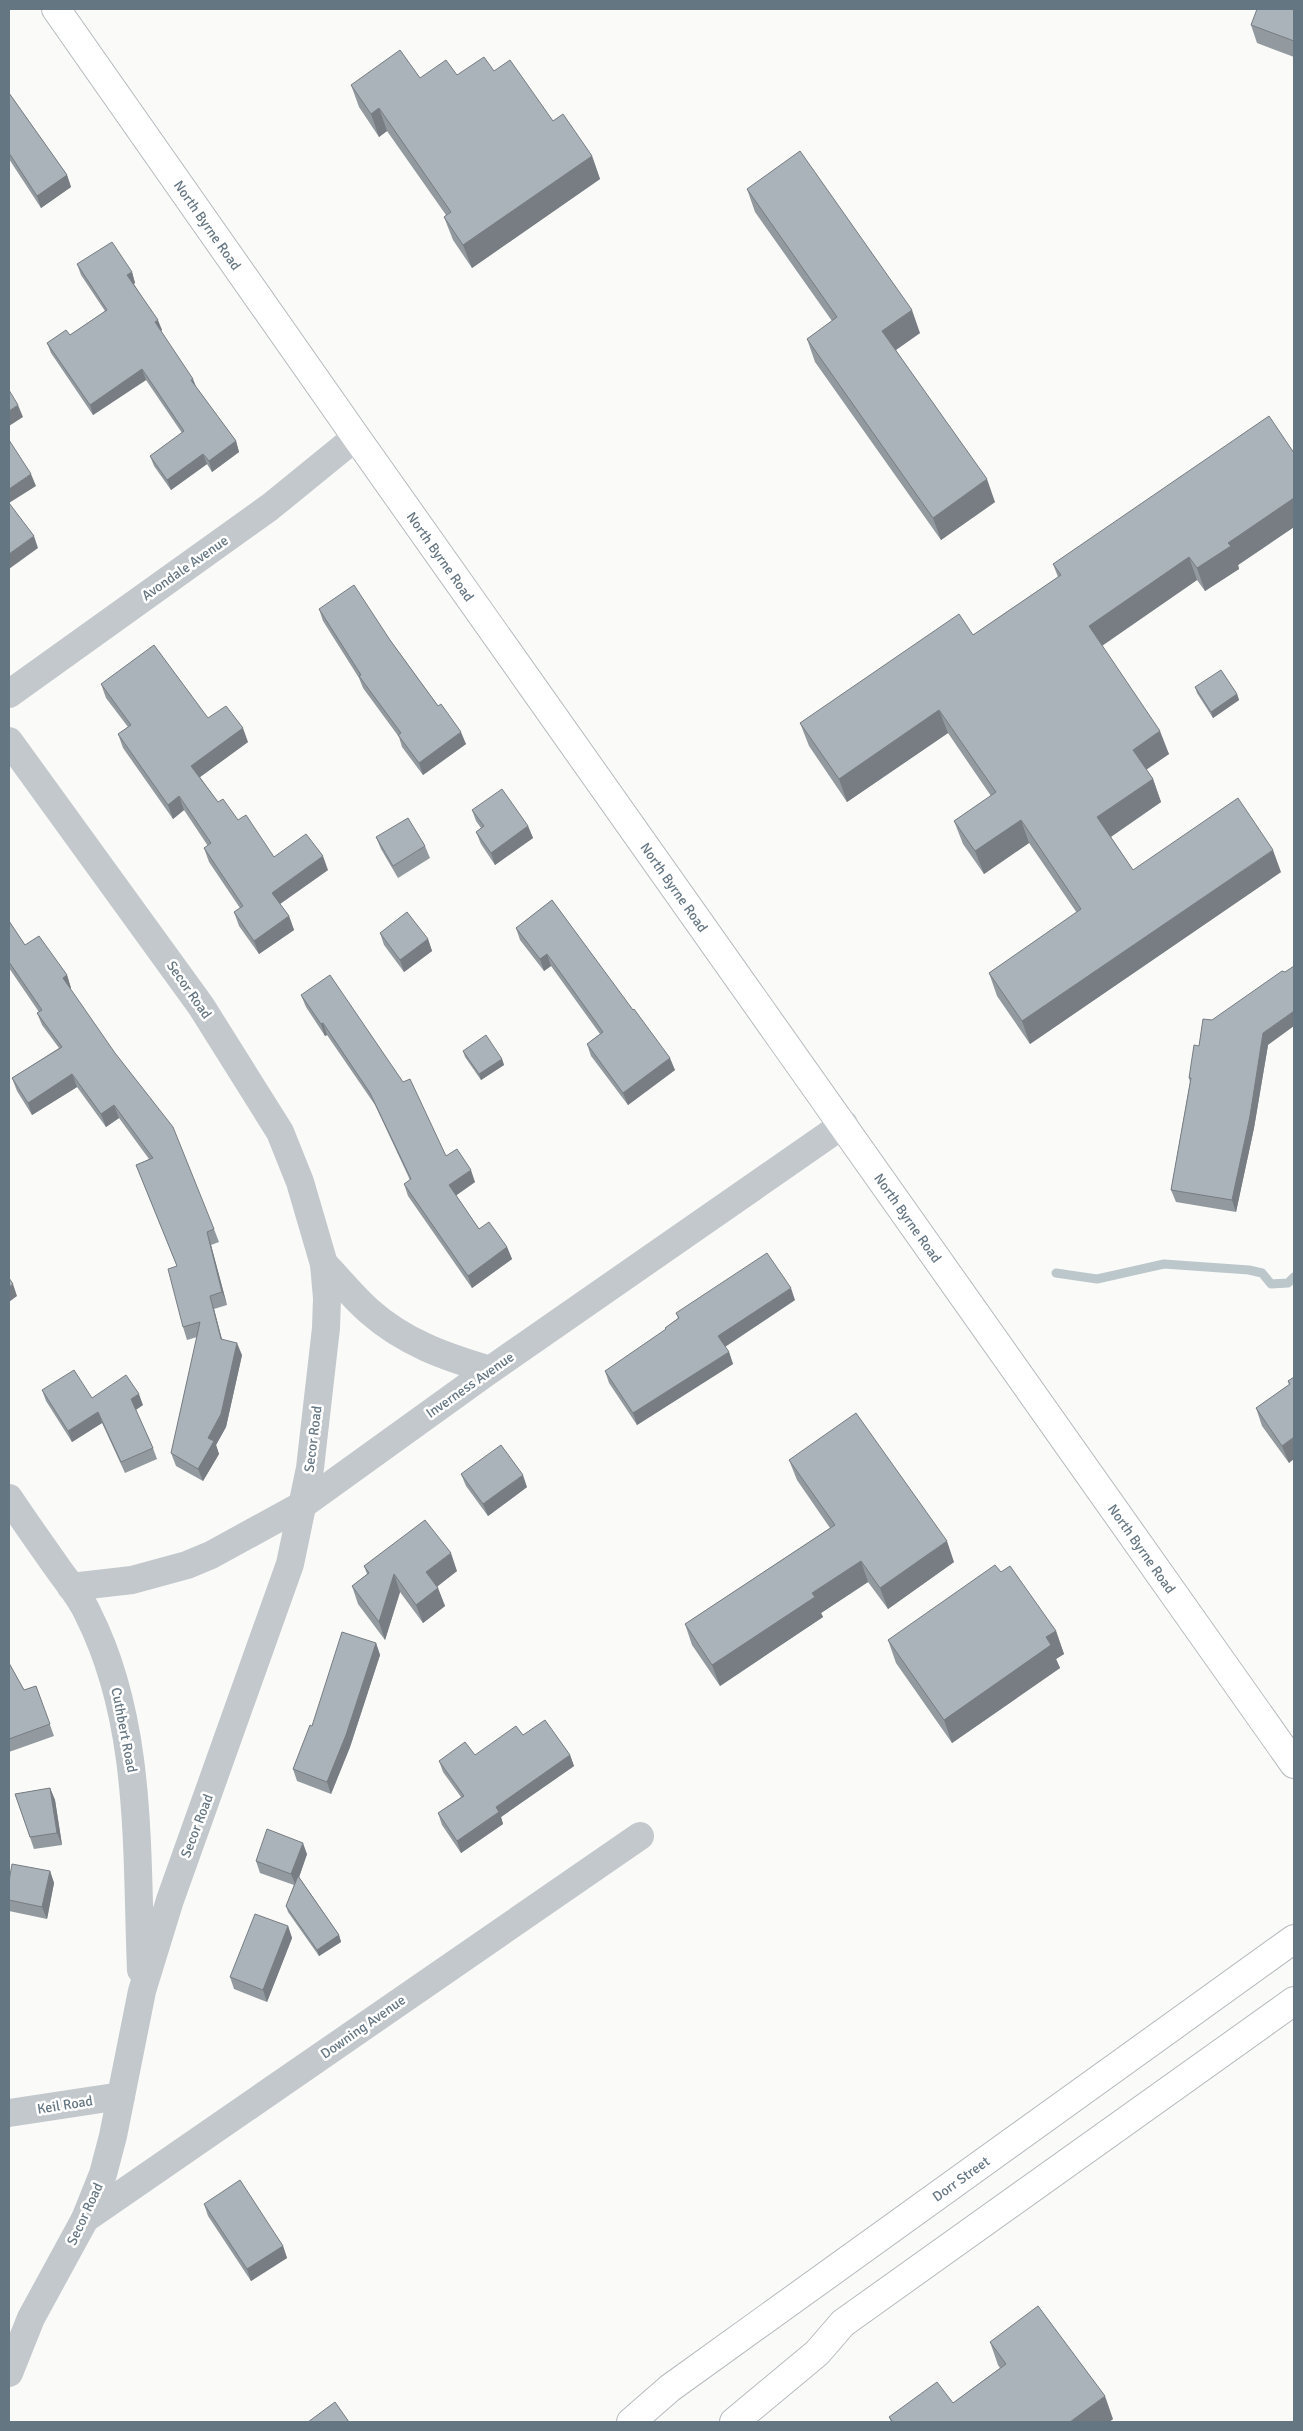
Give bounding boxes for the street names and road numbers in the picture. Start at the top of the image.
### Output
street label: North Byrne Road [170,177,245,273]
street label: North Byrne Road [403,508,478,605]
street label: Avondale Avenue [138,532,232,604]
street label: North Byrne Road [637,839,712,935]
street label: Secor Road [163,958,215,1022]
street label: North Byrne Road [871,1170,945,1266]
street label: Inverness Avenue [423,1348,517,1422]
street label: Secor Road [300,1405,326,1473]
street label: North Byrne Road [1104,1501,1179,1597]
street label: Cuthbert Road [107,1686,141,1774]
street label: Secor Road [177,1792,217,1860]
street label: Downing Avenue [317,1991,409,2063]
street label: Keil Road [36,2092,94,2118]
street label: Dorr Street [929,2152,993,2205]
street label: Secor Road [63,2180,107,2248]

